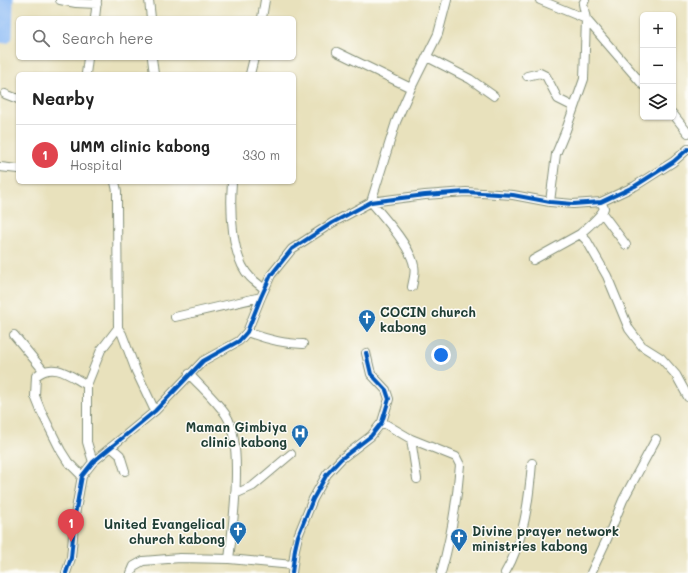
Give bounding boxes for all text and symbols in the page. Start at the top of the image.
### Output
map controls [640,12,676,120]
button: + [640,12,676,48]
search box [16,16,296,60]
icon: search [30,27,52,49]
text: Search here [62,28,153,48]
button: − [640,48,676,84]
button: layers [640,84,676,120]
text: Nearby [32,87,94,109]
text: UMM clinic kabong [70,136,210,156]
text: 1 [42,146,48,163]
text: 330 m [242,146,280,163]
text: Hospital [70,156,122,173]
place label: COCIN church kabong [380,303,476,335]
church icon: COCIN church kabong [357,308,377,333]
your location [431,345,451,365]
place label: Maman Gimbiya clinic kabong [186,418,287,450]
hospital icon: Maman Gimbiya clinic kabong [290,423,310,448]
pin: 1 [58,509,84,542]
place label: United Evangelical church kabong [104,515,225,547]
church icon: United Evangelical church kabong [228,520,248,545]
place label: Divine prayer network ministries kabong [472,522,619,554]
church icon: Divine prayer network ministries kabong [449,527,469,552]

